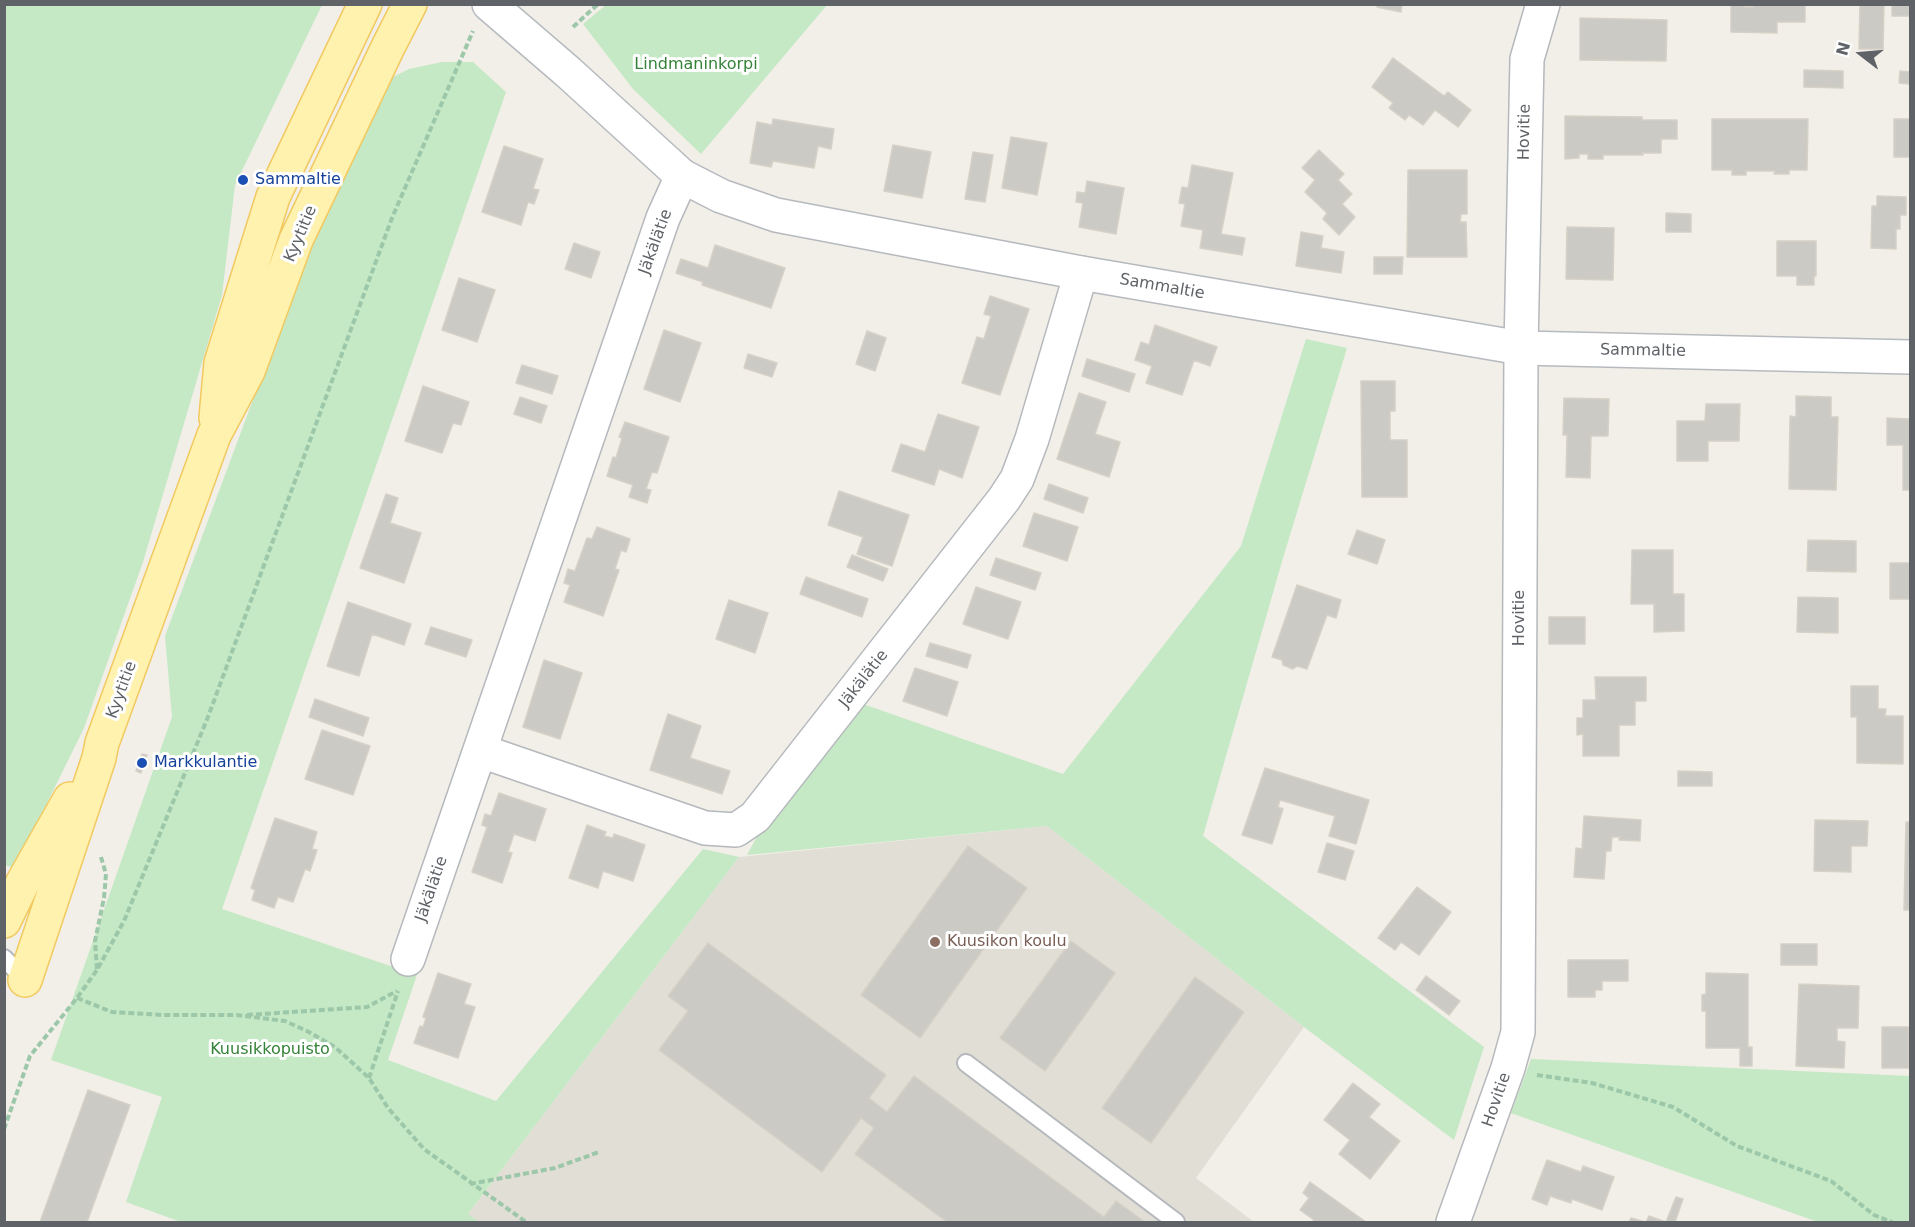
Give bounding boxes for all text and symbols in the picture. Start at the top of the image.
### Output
north arrow [1831,24,1891,84]
text: N [1832,40,1854,58]
park label: Lindmaninkorpi [634,55,758,75]
street label: Hovitie [1515,104,1535,160]
place label: Sammaltie [255,170,341,190]
marker: Sammaltie [236,173,250,187]
street label: Kyytitie [281,203,321,265]
street label: Jäkälätie [635,207,677,277]
street label: Sammaltie [1118,270,1206,304]
street label: Sammaltie [1600,341,1686,361]
street label: Hovitie [1510,590,1530,646]
street label: Jäkälätie [835,646,893,712]
street label: Kyytitie [103,659,141,721]
place label: Markkulantie [154,753,257,773]
marker: Markkulantie [135,756,149,770]
street label: Jäkälätie [412,854,452,924]
place label: Kuusikon koulu [947,932,1067,952]
marker: Kuusikon koulu [928,935,942,949]
park label: Kuusikkopuisto [210,1040,330,1060]
street label: Hovitie [1479,1070,1515,1130]

